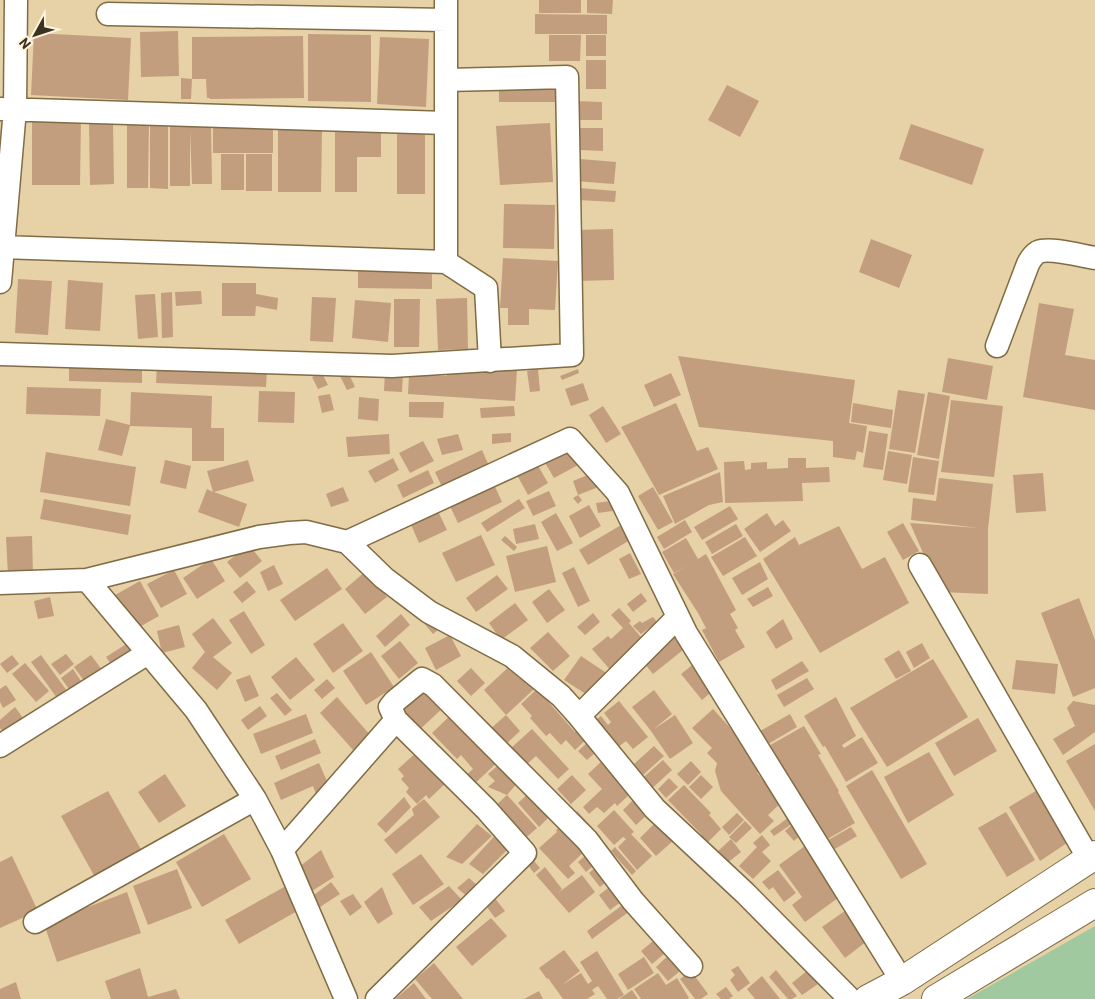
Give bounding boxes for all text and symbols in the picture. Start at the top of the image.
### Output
north arrow [10,10,60,60]
text: N [15,35,34,53]

